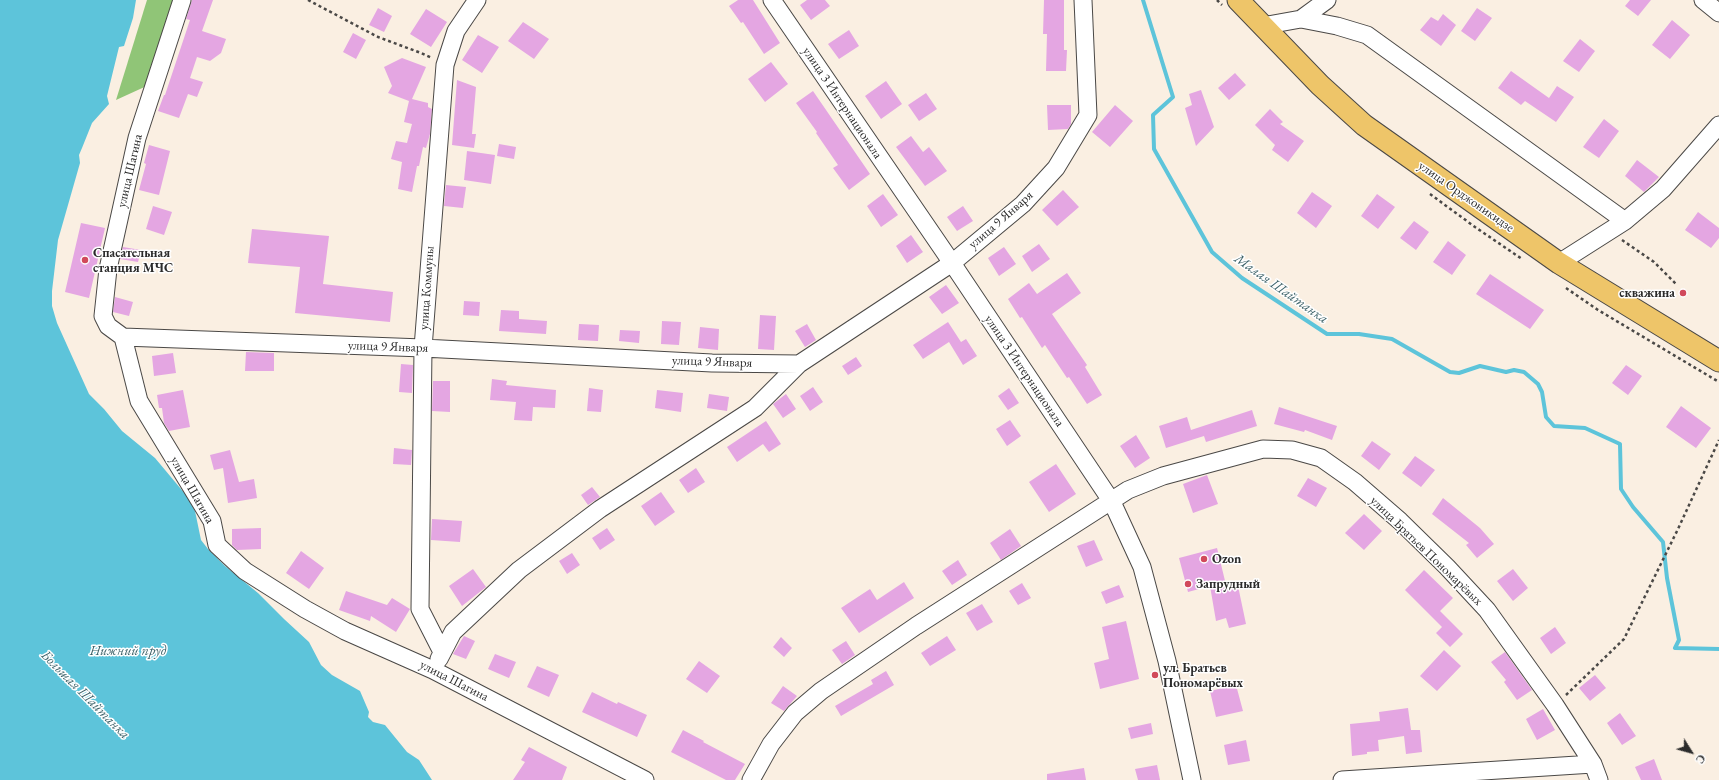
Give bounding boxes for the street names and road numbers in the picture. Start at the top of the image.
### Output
street label: улица 3 Интернационала [799,44,885,162]
street label: улица Шагина [114,133,146,209]
street label: улица Орджоникидзе [1415,158,1517,236]
street label: улица 9 Января [966,188,1036,252]
street label: улица Коммуны [416,245,438,331]
street label: улица 3 Интернационала [981,312,1067,430]
street label: улица 9 Января [348,338,428,356]
street label: улица 9 Января [672,353,752,371]
street label: улица Шагина [166,454,218,526]
street label: улица Братьев Пономарёвых [1366,493,1486,609]
street label: улица Шагина [417,657,491,705]

